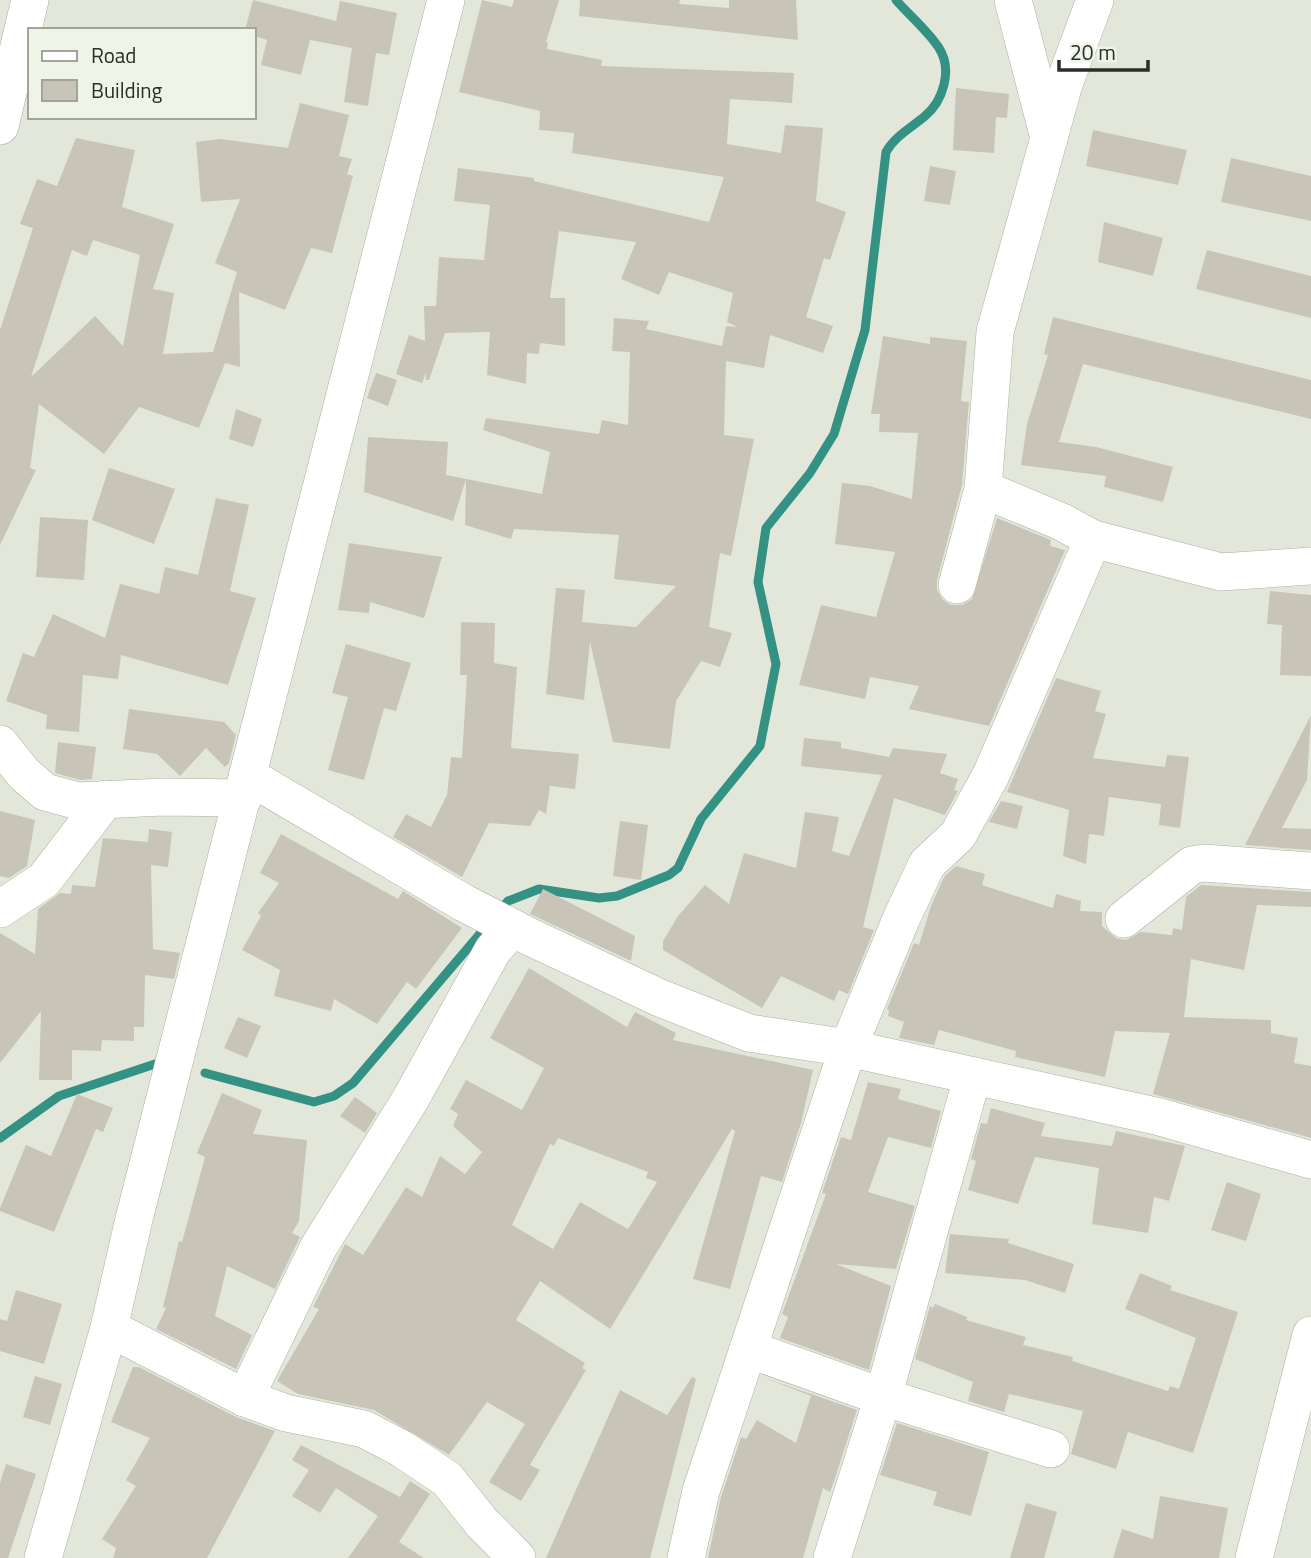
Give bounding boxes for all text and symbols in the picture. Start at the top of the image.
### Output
legend [28,28,256,119]
scale bar [1059,28,1148,72]
text: 20 m [1070,36,1116,68]
text: Road [91,39,136,71]
text: Building [91,74,163,106]

